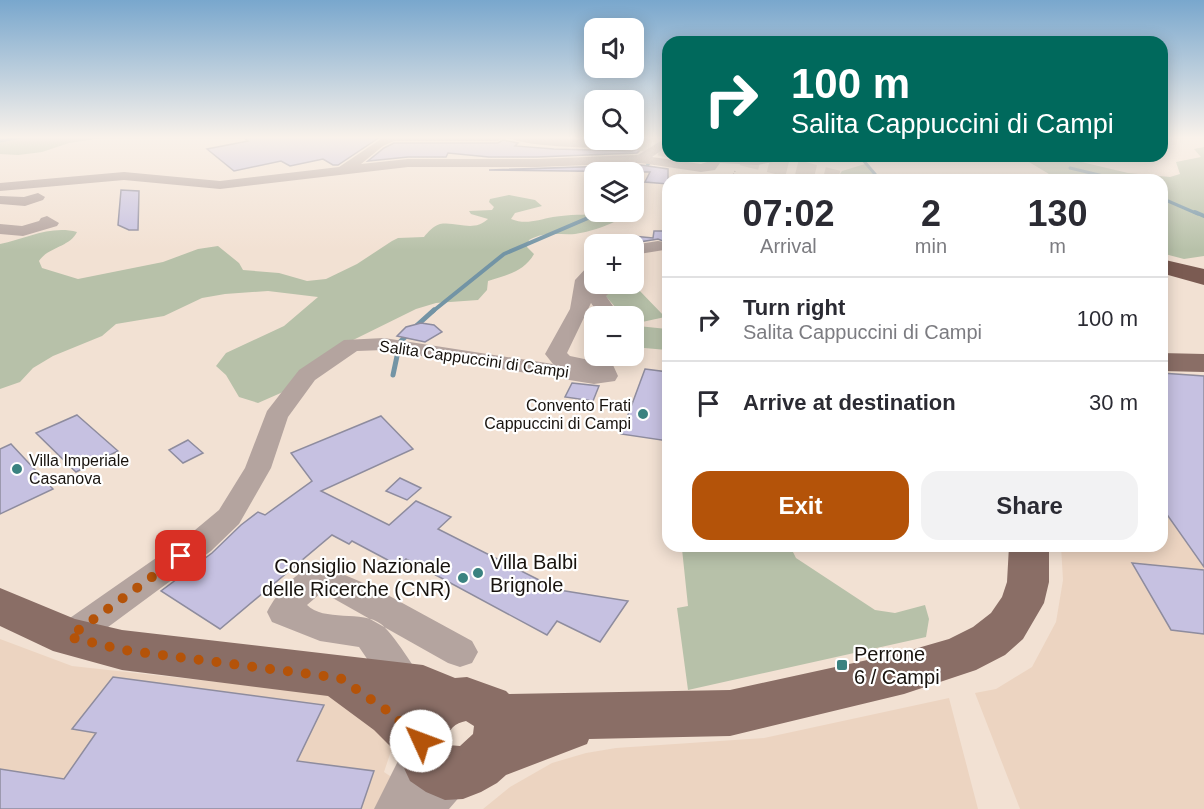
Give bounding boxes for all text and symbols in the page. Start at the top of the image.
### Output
map controls [584,18,644,366]
button: sound [584,18,644,78]
icon: right [692,60,770,138]
text: 100 m [791,60,910,107]
button: search [584,90,644,150]
text: Salita Cappuccini di Campi [791,109,1114,139]
button: layers [584,162,644,222]
text: 07:02 [742,193,834,234]
text: 2 [921,193,941,234]
text: 130 [1027,193,1088,234]
button: + [584,234,644,294]
text: Arrival [760,235,817,257]
text: min [915,235,947,257]
text: m [1049,235,1066,257]
text: Turn right [743,295,845,320]
icon: right [692,303,725,336]
button: − [584,306,644,366]
text: 100 m [1077,306,1138,331]
text: Salita Cappuccini di Campi [743,321,982,343]
street label: Salita Cappuccini di Campi [378,337,570,381]
icon: arrive [692,387,725,420]
text: Arrive at destination [743,390,956,415]
text: 30 m [1089,390,1138,415]
place label: Convento Frati Cappuccini di Campi [484,397,631,432]
marker: Convento Frati Cappuccini di Campi [636,407,650,421]
place label: Villa Imperiale Casanova [29,452,129,487]
marker: Villa Imperiale Casanova [10,462,24,476]
button: Exit [692,471,909,540]
button: Share [921,471,1138,540]
pin [155,530,206,581]
icon: arrive [164,539,197,572]
place label: Villa Balbi Brignole [490,551,577,596]
place label: Consiglio Nazionale delle Ricerche (CNR) [262,555,451,600]
marker: Villa Balbi Brignole [471,566,485,580]
marker: Consiglio Nazionale delle Ricerche (CNR) [456,571,470,585]
place label: Perrone 6 / Campi [854,643,940,688]
marker: Perrone 6 / Campi [835,658,849,672]
position arrow [389,709,453,773]

